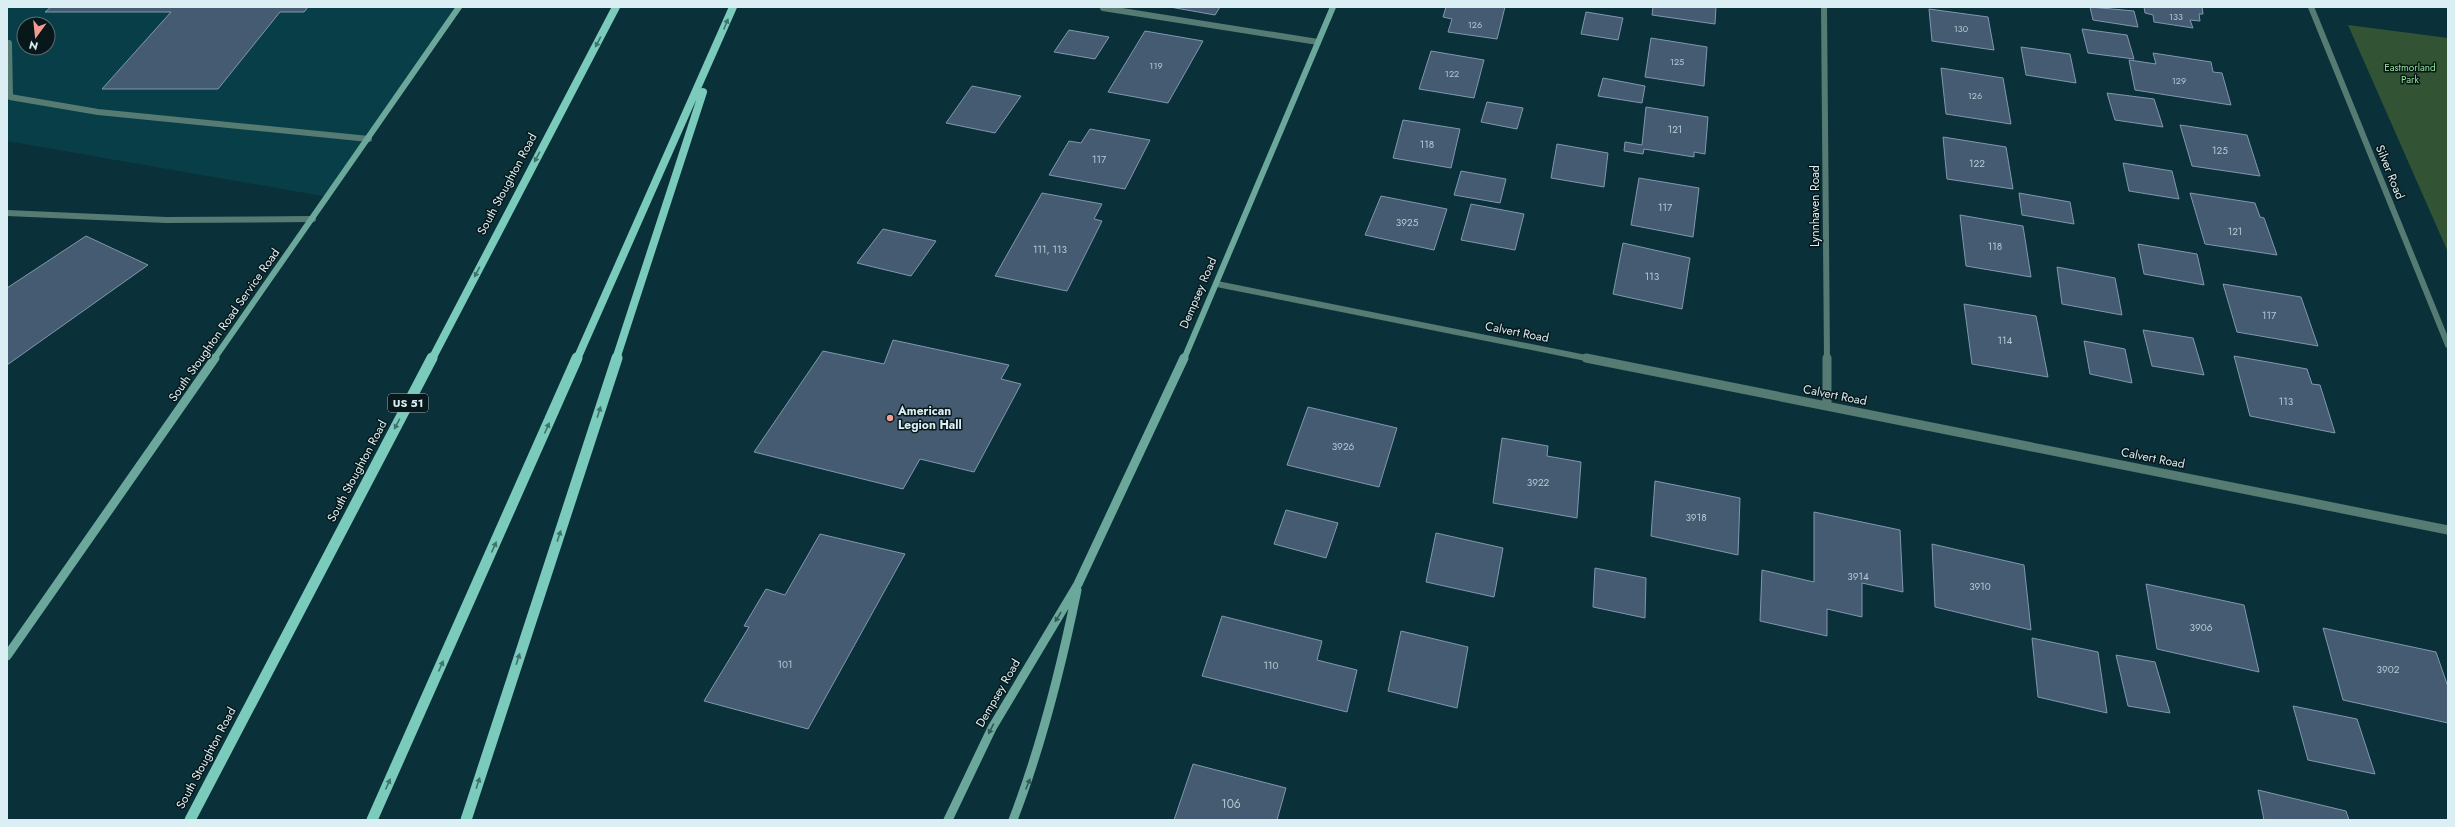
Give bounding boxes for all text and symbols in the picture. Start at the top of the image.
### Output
house number: 133 [2169,10,2183,23]
north arrow [16,16,56,56]
one-way arrow [724,17,730,29]
house number: 126 [1468,18,1482,31]
house number: 130 [1954,22,1969,35]
one-way arrow [594,36,601,47]
text: N [27,37,40,55]
house number: 125 [1670,55,1684,68]
house number: 119 [1149,59,1163,72]
park label: Eastmorland Park [2384,60,2436,87]
house number: 122 [1445,67,1459,80]
house number: 129 [2172,74,2186,87]
house number: 126 [1968,89,1982,102]
house number: 121 [1668,122,1682,137]
street label: South Stoughton Road [473,130,541,238]
house number: 118 [1420,137,1434,152]
street label: Silver Road [2371,142,2409,202]
house number: 125 [2212,143,2228,158]
one-way arrow [534,151,540,162]
house number: 117 [1092,152,1107,167]
house number: 122 [1969,156,1985,171]
street label: Lynnhaven Road [1806,165,1824,247]
house number: 117 [1658,200,1673,215]
house number: 3925 [1396,215,1419,230]
house number: 121 [2228,224,2242,239]
house number: 118 [1988,239,2002,254]
house number: 111, 113 [1033,242,1068,257]
street label: South Stoughton Road Service Road [164,245,284,405]
street label: Dempsey Road [1175,254,1221,332]
one-way arrow [474,266,480,278]
house number: 113 [1645,269,1660,284]
house number: 117 [2262,308,2277,323]
street label: Calvert Road [1484,317,1550,347]
house number: 114 [1998,333,2013,348]
street label: Calvert Road [1802,380,1868,410]
road number: US 51 [388,394,428,412]
house number: 113 [2279,394,2294,409]
place label: American Legion Hall [897,402,962,434]
one-way arrow [596,406,602,418]
marker: American Legion Hall [885,413,895,423]
street label: South Stoughton Road [323,417,391,525]
one-way arrow [394,418,400,430]
one-way arrow [544,422,550,434]
house number: 3926 [1332,439,1355,454]
street label: Calvert Road [2120,443,2186,473]
house number: 3922 [1527,475,1550,490]
house number: 3918 [1685,510,1707,525]
one-way arrow [556,529,562,541]
one-way arrow [491,541,497,552]
house number: 3914 [1847,569,1869,584]
house number: 3910 [1969,579,1991,594]
one-way arrow [1054,612,1061,623]
house number: 3906 [2190,620,2213,635]
one-way arrow [516,653,522,665]
street label: Dempsey Road [971,656,1025,730]
house number: 101 [778,657,793,672]
house number: 110 [1264,658,1279,673]
one-way arrow [438,660,444,671]
house number: 3902 [2377,662,2400,677]
street label: South Stoughton Road [172,704,240,812]
one-way arrow [988,723,995,735]
one-way arrow [475,777,481,789]
one-way arrow [1025,777,1031,789]
one-way arrow [385,779,391,790]
house number: 106 [1221,795,1241,813]

